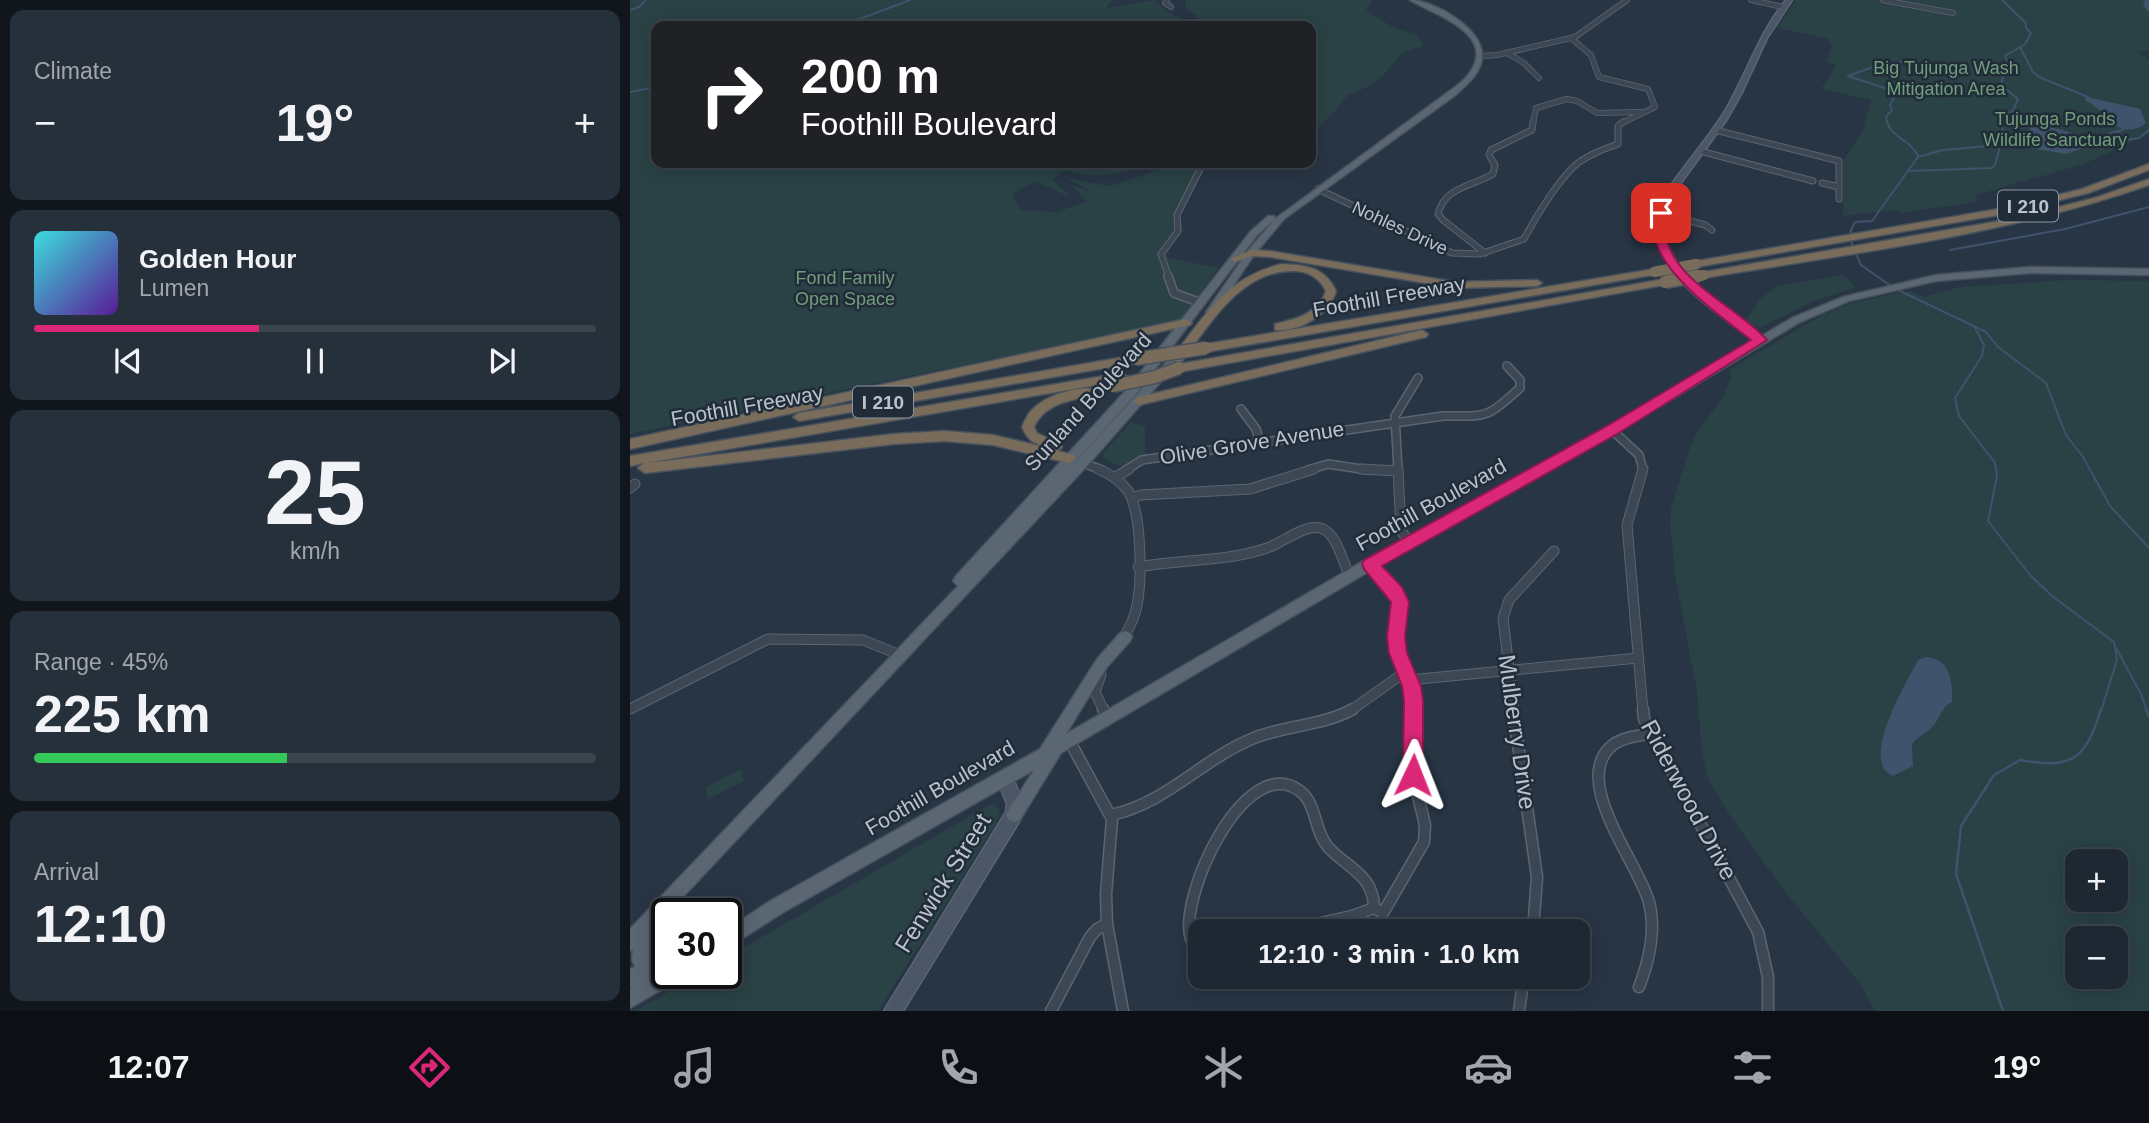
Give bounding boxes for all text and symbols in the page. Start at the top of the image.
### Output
icon: right [686,49,777,140]
text: 200 m [801,49,940,103]
text: Climate [34,58,112,84]
park label: Big Tujunga Wash Mitigation Area [1873,58,2019,99]
text: 19° [276,94,354,152]
text: − [34,102,56,144]
text: + [574,102,596,144]
text: Foothill Boulevard [801,106,1057,142]
park label: Tujunga Ponds Wildlife Sanctuary [1983,109,2127,150]
pin [1631,183,1691,243]
road number: I 210 [1998,190,2058,222]
icon: arrive [1642,194,1680,232]
street label: Nohles Drive [1349,197,1451,259]
text: Golden Hour [139,244,296,274]
park label: Fond Family Open Space [795,268,895,309]
street label: Foothill Freeway [1311,272,1467,321]
text: Lumen [139,275,209,301]
street label: Sunland Boulevard [1020,328,1156,475]
icon: previous [109,342,147,380]
icon: pause [296,342,334,380]
icon: next [483,342,521,380]
street label: Foothill Freeway [669,381,825,430]
road number: I 210 [853,386,913,418]
street label: Olive Grove Avenue [1158,417,1346,468]
text: 25 [264,442,366,543]
street label: Foothill Boulevard [1352,454,1510,555]
text: km/h [290,538,340,564]
text: Range · 45% [34,649,168,675]
street label: Mulberry Drive [1493,653,1542,811]
text: 225 km [34,685,210,743]
street label: Riderwood Drive [1636,715,1743,884]
street label: Foothill Boulevard [861,736,1018,840]
position arrow [1376,738,1450,812]
street label: Fenwick Street [889,808,996,957]
map controls [2065,849,2128,989]
button: + [2065,849,2128,912]
text: Arrival [34,859,99,885]
text: 12:10 [34,895,167,953]
speed limit sign: 30 [651,898,742,989]
button: − [2065,926,2128,989]
text: 12:10 · 3 min · 1.0 km [1258,939,1520,969]
icon: directions [405,1043,454,1092]
icon: music [670,1043,719,1092]
icon: phone [934,1043,983,1092]
icon: climate [1199,1043,1248,1092]
icon: car [1464,1043,1513,1092]
icon: filters [1728,1043,1777,1092]
text: 12:07 [108,1049,190,1085]
text: 19° [1993,1049,2041,1085]

